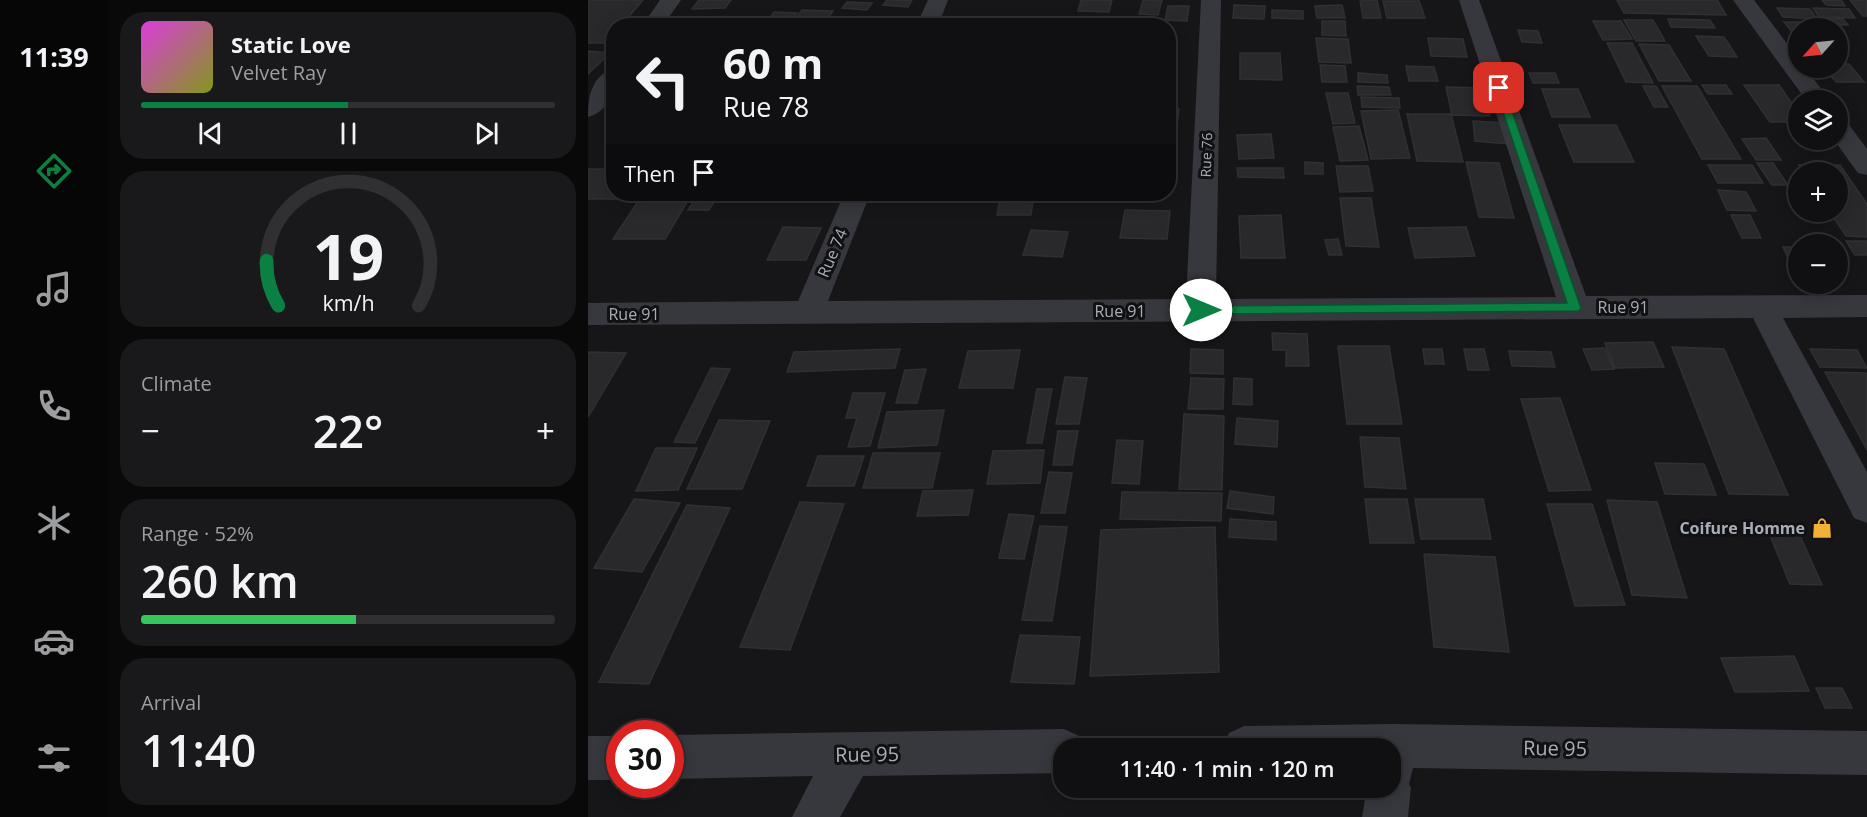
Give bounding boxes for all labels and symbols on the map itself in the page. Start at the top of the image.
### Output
north arrow [1788,18,1848,78]
pin [1473,62,1524,113]
street label: Rue 76 [1196,132,1216,178]
street label: Rue 74 [812,225,852,281]
position arrow [1169,278,1233,342]
street label: Rue 91 [1597,296,1649,318]
street label: Rue 91 [1094,300,1146,322]
street label: Rue 91 [608,303,660,325]
shop icon: Coifure Homme [1810,516,1834,540]
place label: Coifure Homme [1679,517,1805,539]
speed limit sign: 30 [606,720,684,798]
street label: Rue 95 [1523,734,1587,762]
street label: Rue 95 [835,740,899,768]

